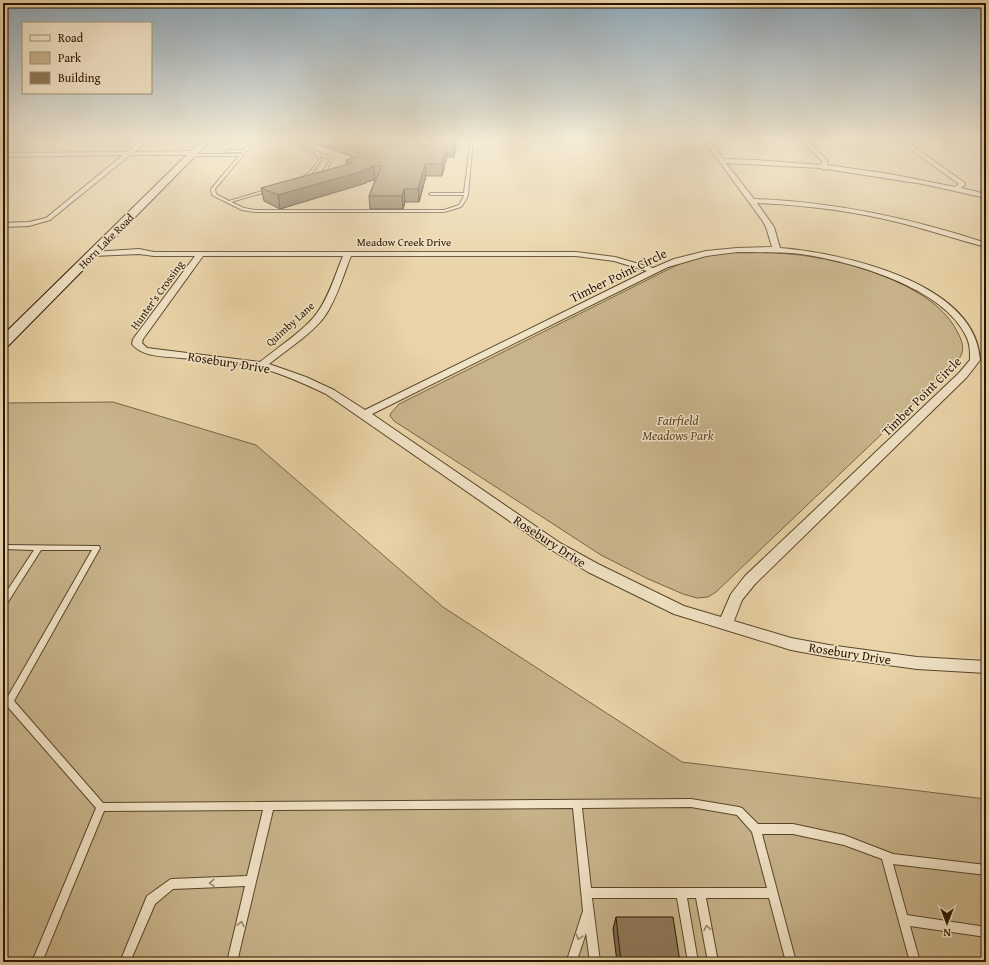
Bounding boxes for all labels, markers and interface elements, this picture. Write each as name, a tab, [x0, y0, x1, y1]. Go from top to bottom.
legend	[22, 22, 152, 94]
text: Road	[58, 29, 84, 46]
text: Park	[58, 49, 82, 66]
text: Building	[58, 69, 101, 86]
street label: Horn Lake Road	[75, 210, 137, 272]
street label: Meadow Creek Drive	[357, 234, 451, 250]
street label: Timber Point Circle	[566, 244, 670, 307]
street label: Hunter's Crossing	[126, 257, 188, 333]
street label: Quimby Lane	[262, 298, 318, 350]
street label: Rosebury Drive	[186, 347, 271, 378]
street label: Timber Point Circle	[877, 352, 965, 440]
park label: Fairfield Meadows Park	[642, 411, 714, 445]
street label: Rosebury Drive	[510, 511, 590, 572]
street label: Rosebury Drive	[807, 638, 892, 669]
one-way arrow	[209, 878, 215, 887]
north arrow	[927, 903, 967, 943]
one-way arrow	[236, 921, 245, 928]
one-way arrow	[703, 925, 711, 931]
text: N	[943, 925, 951, 941]
one-way arrow	[575, 933, 584, 940]

